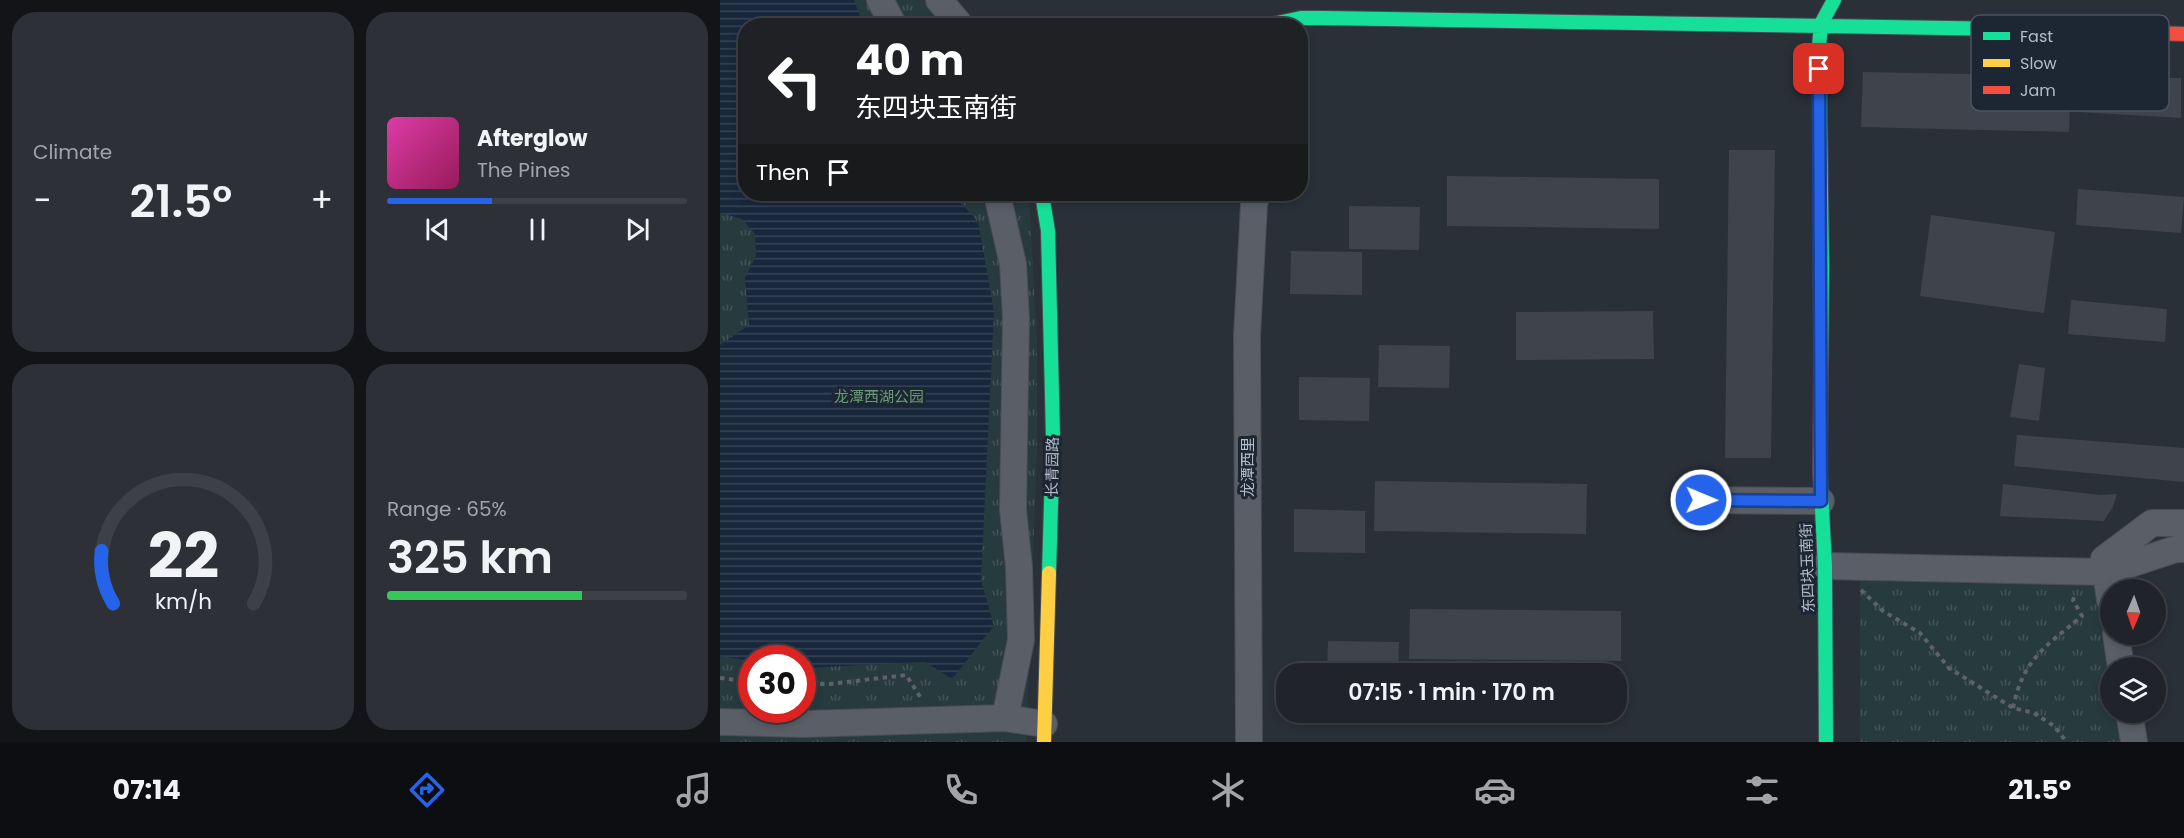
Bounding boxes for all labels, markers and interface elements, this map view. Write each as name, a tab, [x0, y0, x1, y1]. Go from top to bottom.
legend	[1971, 15, 2169, 111]
text: Fast	[2020, 25, 2053, 48]
text: 40 m	[855, 31, 964, 90]
icon: left	[756, 42, 834, 120]
pin	[1793, 43, 1844, 94]
icon: arrive	[1802, 52, 1835, 85]
text: Slow	[2020, 52, 2057, 75]
text: Jam	[2020, 79, 2056, 102]
text: 东四块玉南街	[855, 89, 1017, 126]
text: Afterglow	[477, 123, 588, 154]
text: Climate	[33, 138, 112, 166]
text: The Pines	[477, 156, 571, 184]
icon: arrive	[822, 156, 855, 189]
text: Then	[756, 157, 810, 188]
text: 21.5°	[129, 170, 232, 233]
text: −	[33, 177, 51, 224]
text: +	[310, 177, 333, 224]
icon: previous	[421, 213, 454, 246]
icon: pause	[521, 213, 554, 246]
icon: next	[621, 213, 654, 246]
park label: 龙潭西湖公园	[834, 386, 924, 407]
street label: 长青园路	[1041, 437, 1063, 497]
street label: 龙潭西里	[1237, 437, 1258, 497]
position arrow	[1669, 468, 1733, 532]
text: Range · 65%	[387, 495, 507, 523]
text: 22	[147, 512, 219, 600]
street label: 东四块玉南街	[1795, 523, 1819, 613]
text: 325 km	[387, 526, 553, 589]
north arrow	[2100, 579, 2166, 645]
map controls	[2100, 579, 2166, 723]
text: km/h	[154, 586, 212, 617]
speed limit sign: 30	[738, 645, 816, 723]
button: layers	[2100, 657, 2166, 723]
text: 07:15 · 1 min · 170 m	[1348, 677, 1555, 708]
icon: directions	[406, 769, 448, 811]
icon: music	[673, 769, 715, 811]
icon: phone	[940, 769, 982, 811]
icon: climate	[1207, 769, 1249, 811]
icon: car	[1474, 769, 1516, 811]
icon: filters	[1741, 769, 1783, 811]
text: 07:14	[113, 771, 181, 808]
text: 21.5°	[2008, 771, 2071, 808]

